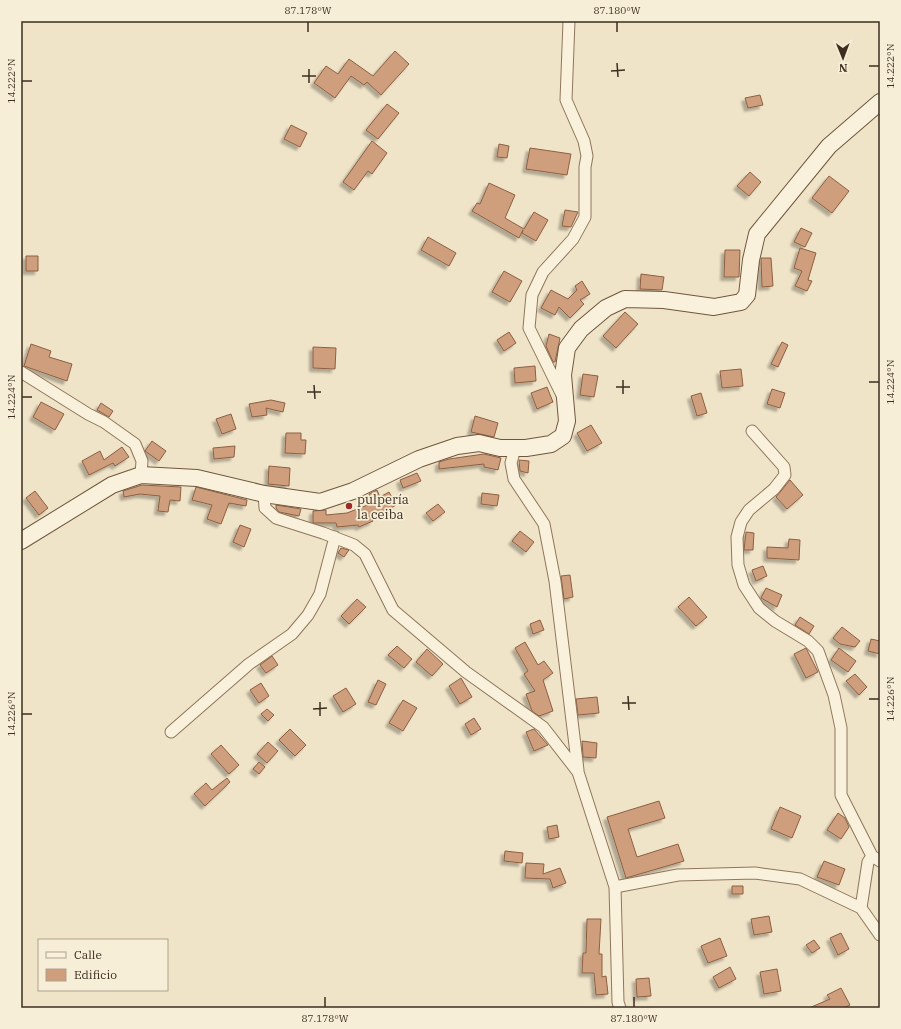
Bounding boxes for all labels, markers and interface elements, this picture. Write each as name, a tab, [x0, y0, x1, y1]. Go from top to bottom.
text: 87.178°W	[284, 4, 332, 17]
text: 87.180°W	[593, 4, 641, 17]
north arrow	[823, 38, 863, 78]
text: 14.222°N	[884, 43, 897, 89]
text: 14.222°N	[5, 58, 18, 104]
text: N	[838, 61, 848, 75]
text: 14.224°N	[884, 359, 897, 405]
text: 14.224°N	[5, 374, 18, 420]
place label: pulpería la ceiba	[357, 491, 409, 523]
marker: pulpería la ceiba	[344, 501, 354, 511]
text: 14.226°N	[884, 676, 897, 722]
text: 14.226°N	[5, 691, 18, 737]
legend	[38, 939, 168, 991]
text: Calle	[74, 947, 102, 962]
text: Edificio	[74, 967, 117, 982]
text: 87.178°W	[301, 1012, 349, 1025]
text: 87.180°W	[610, 1012, 658, 1025]

